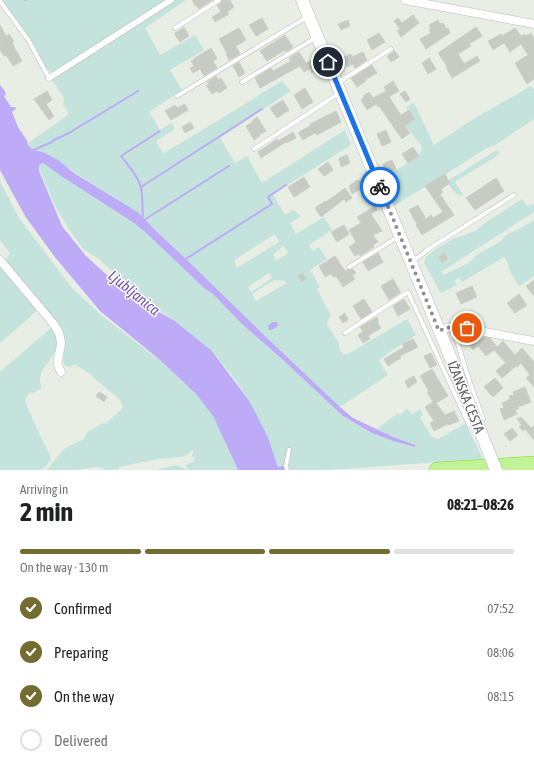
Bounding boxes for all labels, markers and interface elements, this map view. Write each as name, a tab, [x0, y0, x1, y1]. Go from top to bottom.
pin	[311, 45, 345, 79]
icon: home	[317, 51, 339, 73]
courier	[360, 167, 400, 207]
icon: bike	[369, 176, 391, 198]
water label: Ljubljanica	[105, 267, 163, 319]
pin	[450, 311, 484, 345]
icon: bag	[456, 317, 478, 339]
street label: IŽANSKA CESTA	[444, 358, 488, 436]
text: Arriving in	[20, 482, 68, 497]
text: 08:21–08:26	[447, 496, 514, 513]
text: 2 min	[20, 497, 73, 527]
text: On the way · 130 m	[20, 560, 108, 575]
icon: check	[20, 597, 42, 619]
text: Confirmed	[54, 600, 112, 617]
text: 07:52	[487, 601, 514, 616]
icon: check	[20, 641, 42, 663]
text: Preparing	[54, 644, 108, 661]
text: 08:06	[487, 645, 514, 660]
icon: check	[20, 685, 42, 707]
text: On the way	[54, 688, 115, 705]
text: 08:15	[487, 689, 514, 704]
text: Delivered	[54, 732, 108, 749]

